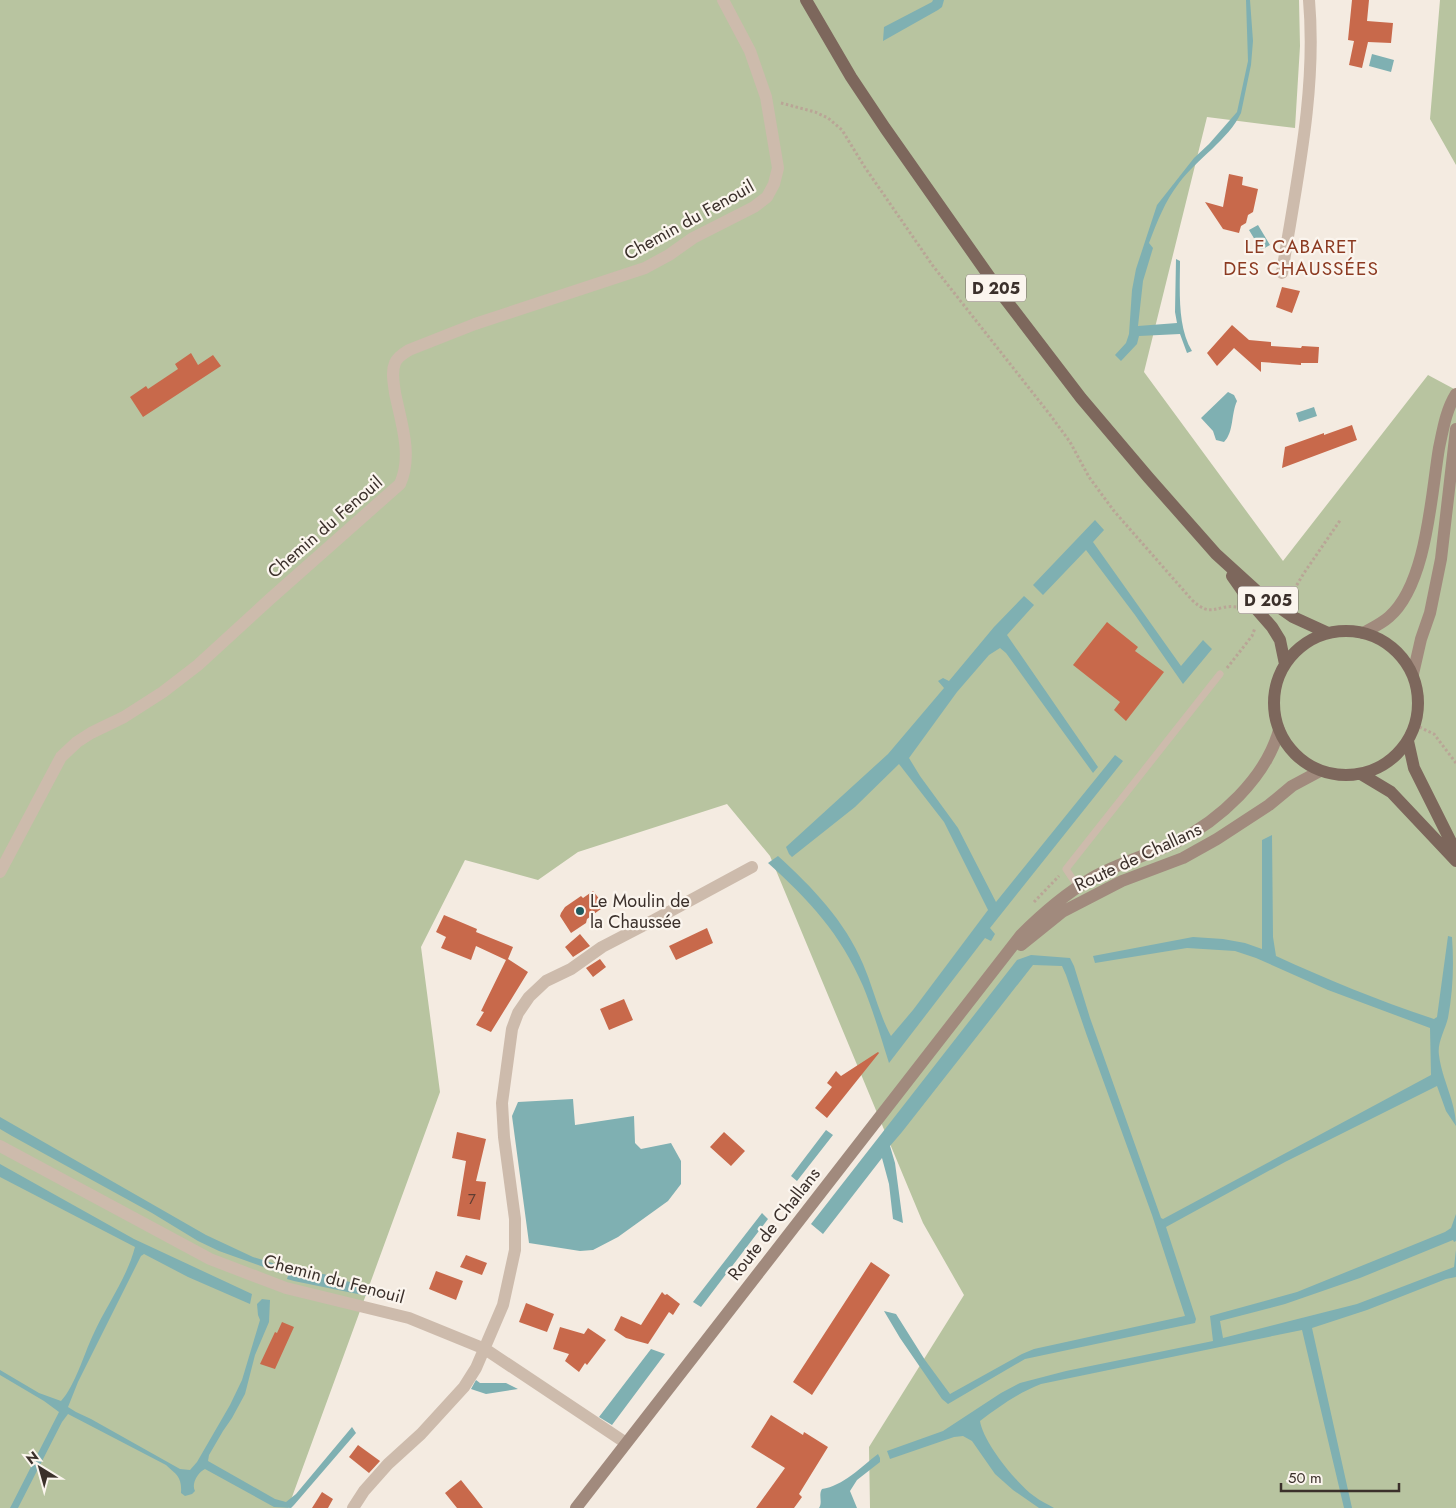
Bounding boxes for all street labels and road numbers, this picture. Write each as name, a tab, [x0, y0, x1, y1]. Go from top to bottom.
street label: Chemin du Fenouil	[619, 173, 759, 267]
road number: D 205	[966, 274, 1026, 302]
street label: Chemin du Fenouil	[262, 470, 388, 584]
road number: D 205	[1238, 586, 1298, 614]
street label: Route de Challans	[1070, 816, 1206, 898]
street label: Route de Challans	[721, 1162, 827, 1286]
street label: Chemin du Fenouil	[261, 1248, 407, 1310]

